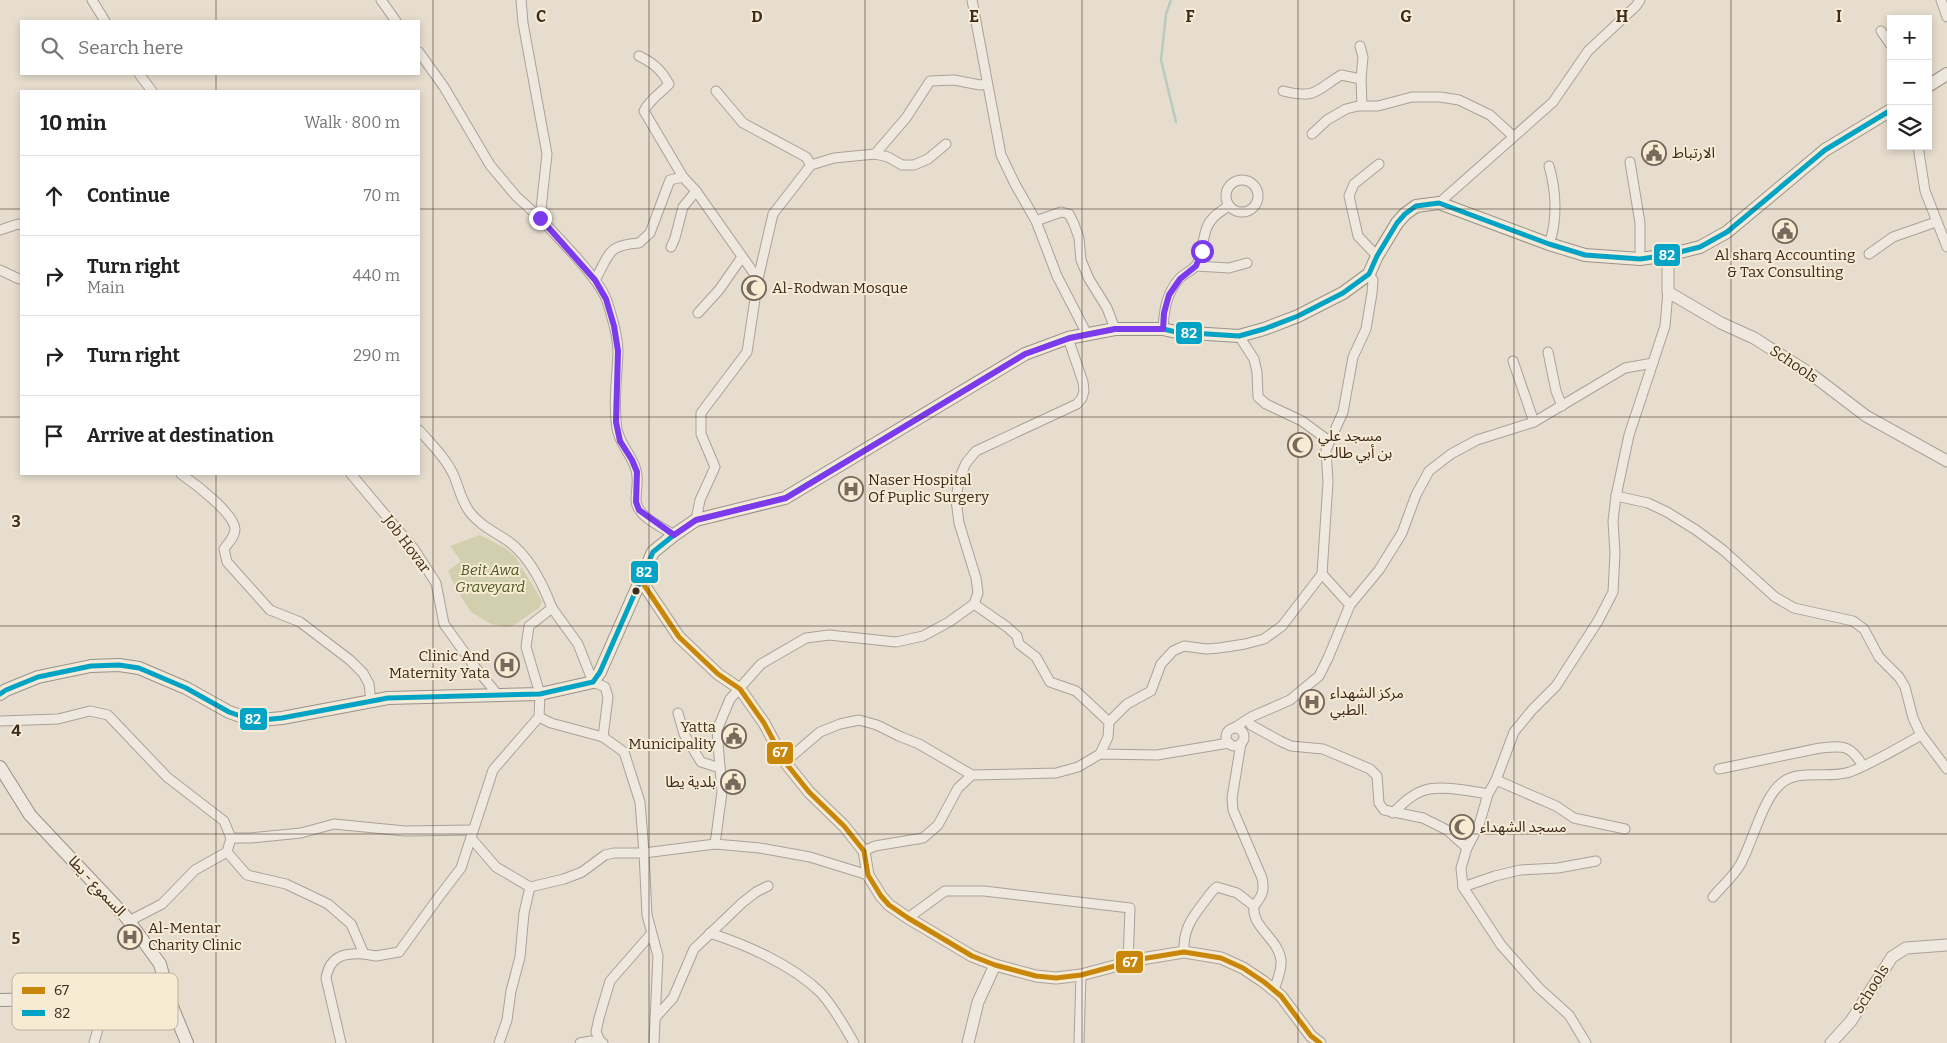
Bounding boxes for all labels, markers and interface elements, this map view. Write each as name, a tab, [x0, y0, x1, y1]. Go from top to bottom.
text: C	[536, 7, 546, 26]
text: D	[751, 7, 763, 26]
text: E	[969, 7, 979, 26]
text: F	[1186, 7, 1195, 26]
text: G	[1400, 7, 1412, 26]
text: H	[1616, 7, 1629, 26]
text: I	[1836, 7, 1842, 26]
map controls	[1887, 15, 1932, 150]
button: +	[1887, 15, 1932, 60]
search box	[20, 20, 420, 75]
icon: search	[38, 34, 66, 62]
text: Search here	[78, 36, 183, 59]
button: −	[1887, 60, 1932, 105]
button: layers	[1887, 105, 1932, 150]
text: 10 min	[40, 110, 106, 136]
text: Walk · 800 m	[304, 113, 400, 132]
public building icon: الارتباط	[1641, 140, 1667, 166]
place label: الارتباط	[1672, 144, 1715, 162]
icon: ahead	[40, 182, 68, 210]
text: Continue	[87, 184, 170, 207]
text: 70 m	[364, 186, 400, 205]
route end	[529, 207, 552, 230]
public building icon: Al sharq Accounting & Tax Consulting	[1772, 218, 1798, 244]
route start	[1191, 240, 1214, 263]
line badge: 82	[1653, 243, 1681, 267]
place label: Al sharq Accounting & Tax Consulting	[1715, 246, 1855, 281]
text: 82	[1659, 247, 1675, 264]
text: Turn right	[87, 255, 180, 278]
icon: right	[40, 262, 68, 290]
text: 440 m	[353, 266, 400, 285]
mosque icon: Al-Rodwan Mosque	[741, 275, 767, 301]
text: Main	[87, 278, 125, 297]
place label: Al-Rodwan Mosque	[772, 279, 908, 297]
line badge: 82	[1175, 321, 1203, 345]
text: 82	[1181, 325, 1197, 342]
street label: Schools	[1766, 341, 1822, 387]
icon: right	[40, 342, 68, 370]
text: Turn right	[87, 344, 180, 367]
text: 290 m	[353, 346, 400, 365]
icon: arrive	[40, 422, 68, 450]
text: Arrive at destination	[87, 424, 274, 447]
place label: مسجد علي بن أبي طالب	[1318, 427, 1392, 464]
mosque icon: مسجد علي بن أبي طالب	[1287, 432, 1313, 458]
place label: Naser Hospital Of Puplic Surgery	[868, 471, 989, 506]
hospital icon: Naser Hospital Of Puplic Surgery	[838, 476, 864, 502]
street label: Job Hovar	[379, 511, 435, 577]
text: 3	[11, 512, 21, 531]
line badge: 82	[630, 560, 659, 584]
park label: Beit Awa Graveyard	[455, 561, 525, 596]
text: 82	[636, 564, 652, 581]
unlabelled marker	[631, 586, 641, 596]
place label: Clinic And Maternity Yata	[389, 647, 490, 682]
hospital icon: Clinic And Maternity Yata	[494, 652, 520, 678]
place label: مركز الشهداء الطبي.	[1330, 684, 1404, 721]
hospital icon: مركز الشهداء الطبي.	[1299, 689, 1325, 715]
line badge: 82	[239, 707, 268, 731]
text: 82	[245, 711, 261, 728]
place label: Yatta Municipality	[628, 718, 716, 753]
text: 4	[11, 721, 21, 740]
public building icon: Yatta Municipality	[721, 723, 747, 749]
line badge: 67	[766, 741, 794, 765]
text: 67	[772, 744, 788, 761]
public building icon: بلدية يطا	[720, 769, 746, 795]
place label: بلدية يطا	[665, 773, 716, 791]
mosque icon: مسجد الشهداء	[1449, 814, 1475, 840]
place label: مسجد الشهداء	[1480, 818, 1567, 836]
street label: السموع - يطا	[62, 852, 129, 922]
place label: Al-Mentar Charity Clinic	[148, 919, 242, 954]
hospital icon: Al-Mentar Charity Clinic	[117, 924, 143, 950]
text: 5	[12, 929, 21, 948]
line badge: 67	[1115, 950, 1144, 974]
text: 67	[1122, 954, 1138, 971]
street label: Schools	[1849, 961, 1893, 1017]
legend	[12, 973, 178, 1030]
text: 67	[54, 982, 69, 999]
text: 82	[54, 1005, 70, 1022]

